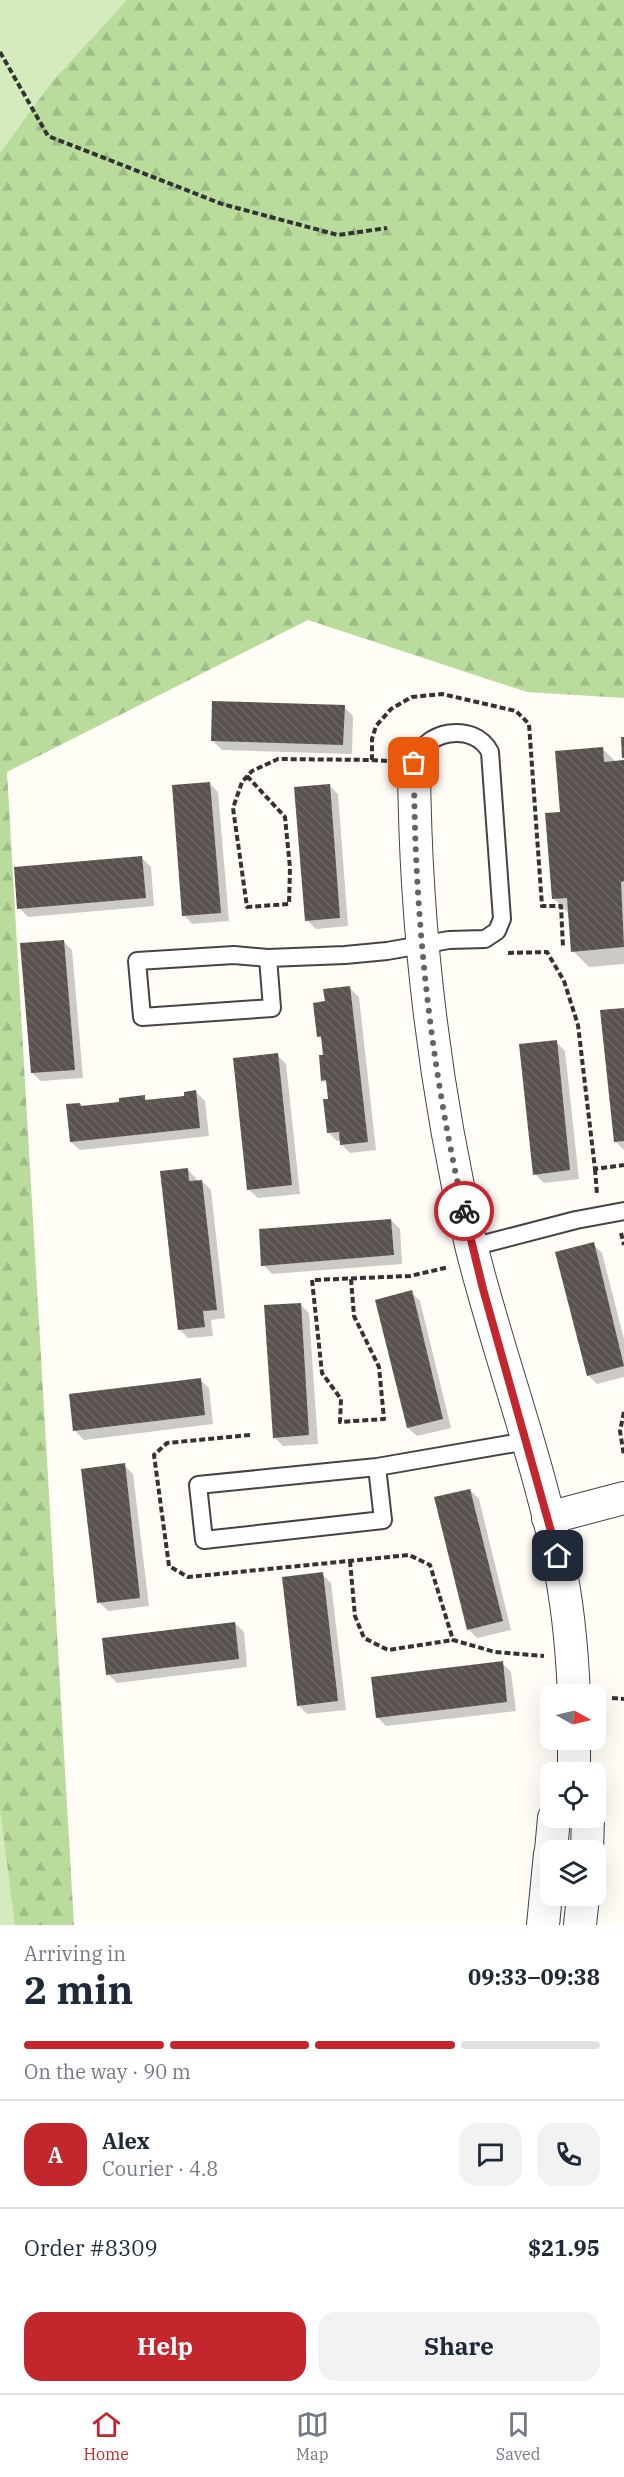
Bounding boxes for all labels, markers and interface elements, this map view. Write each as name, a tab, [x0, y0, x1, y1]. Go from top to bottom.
pin	[388, 737, 439, 788]
icon: bag	[397, 746, 430, 779]
courier	[434, 1181, 494, 1241]
icon: bike	[448, 1195, 481, 1228]
pin	[532, 1530, 583, 1581]
icon: home	[541, 1539, 574, 1572]
north arrow	[540, 1684, 606, 1750]
map controls	[540, 1684, 606, 1906]
button: locate	[540, 1762, 606, 1828]
button: layers	[540, 1840, 606, 1906]
text: Arriving in	[24, 1940, 126, 1967]
text: 09:33–09:38	[468, 1962, 600, 1991]
text: 2 min	[24, 1964, 133, 2015]
text: On the way · 90 m	[24, 2058, 191, 2085]
button: chat	[459, 2123, 522, 2186]
button: phone	[537, 2123, 600, 2186]
text: Alex	[102, 2126, 150, 2155]
text: A	[48, 2140, 63, 2169]
text: Courier · 4.8	[102, 2155, 218, 2182]
text: Order #8309	[24, 2233, 158, 2262]
text: $21.95	[528, 2233, 600, 2262]
button: Help	[24, 2312, 306, 2381]
button: Share	[318, 2312, 600, 2381]
tab: Home	[83, 2408, 129, 2464]
tab: Map	[296, 2408, 329, 2464]
tab: Saved	[496, 2408, 541, 2464]

